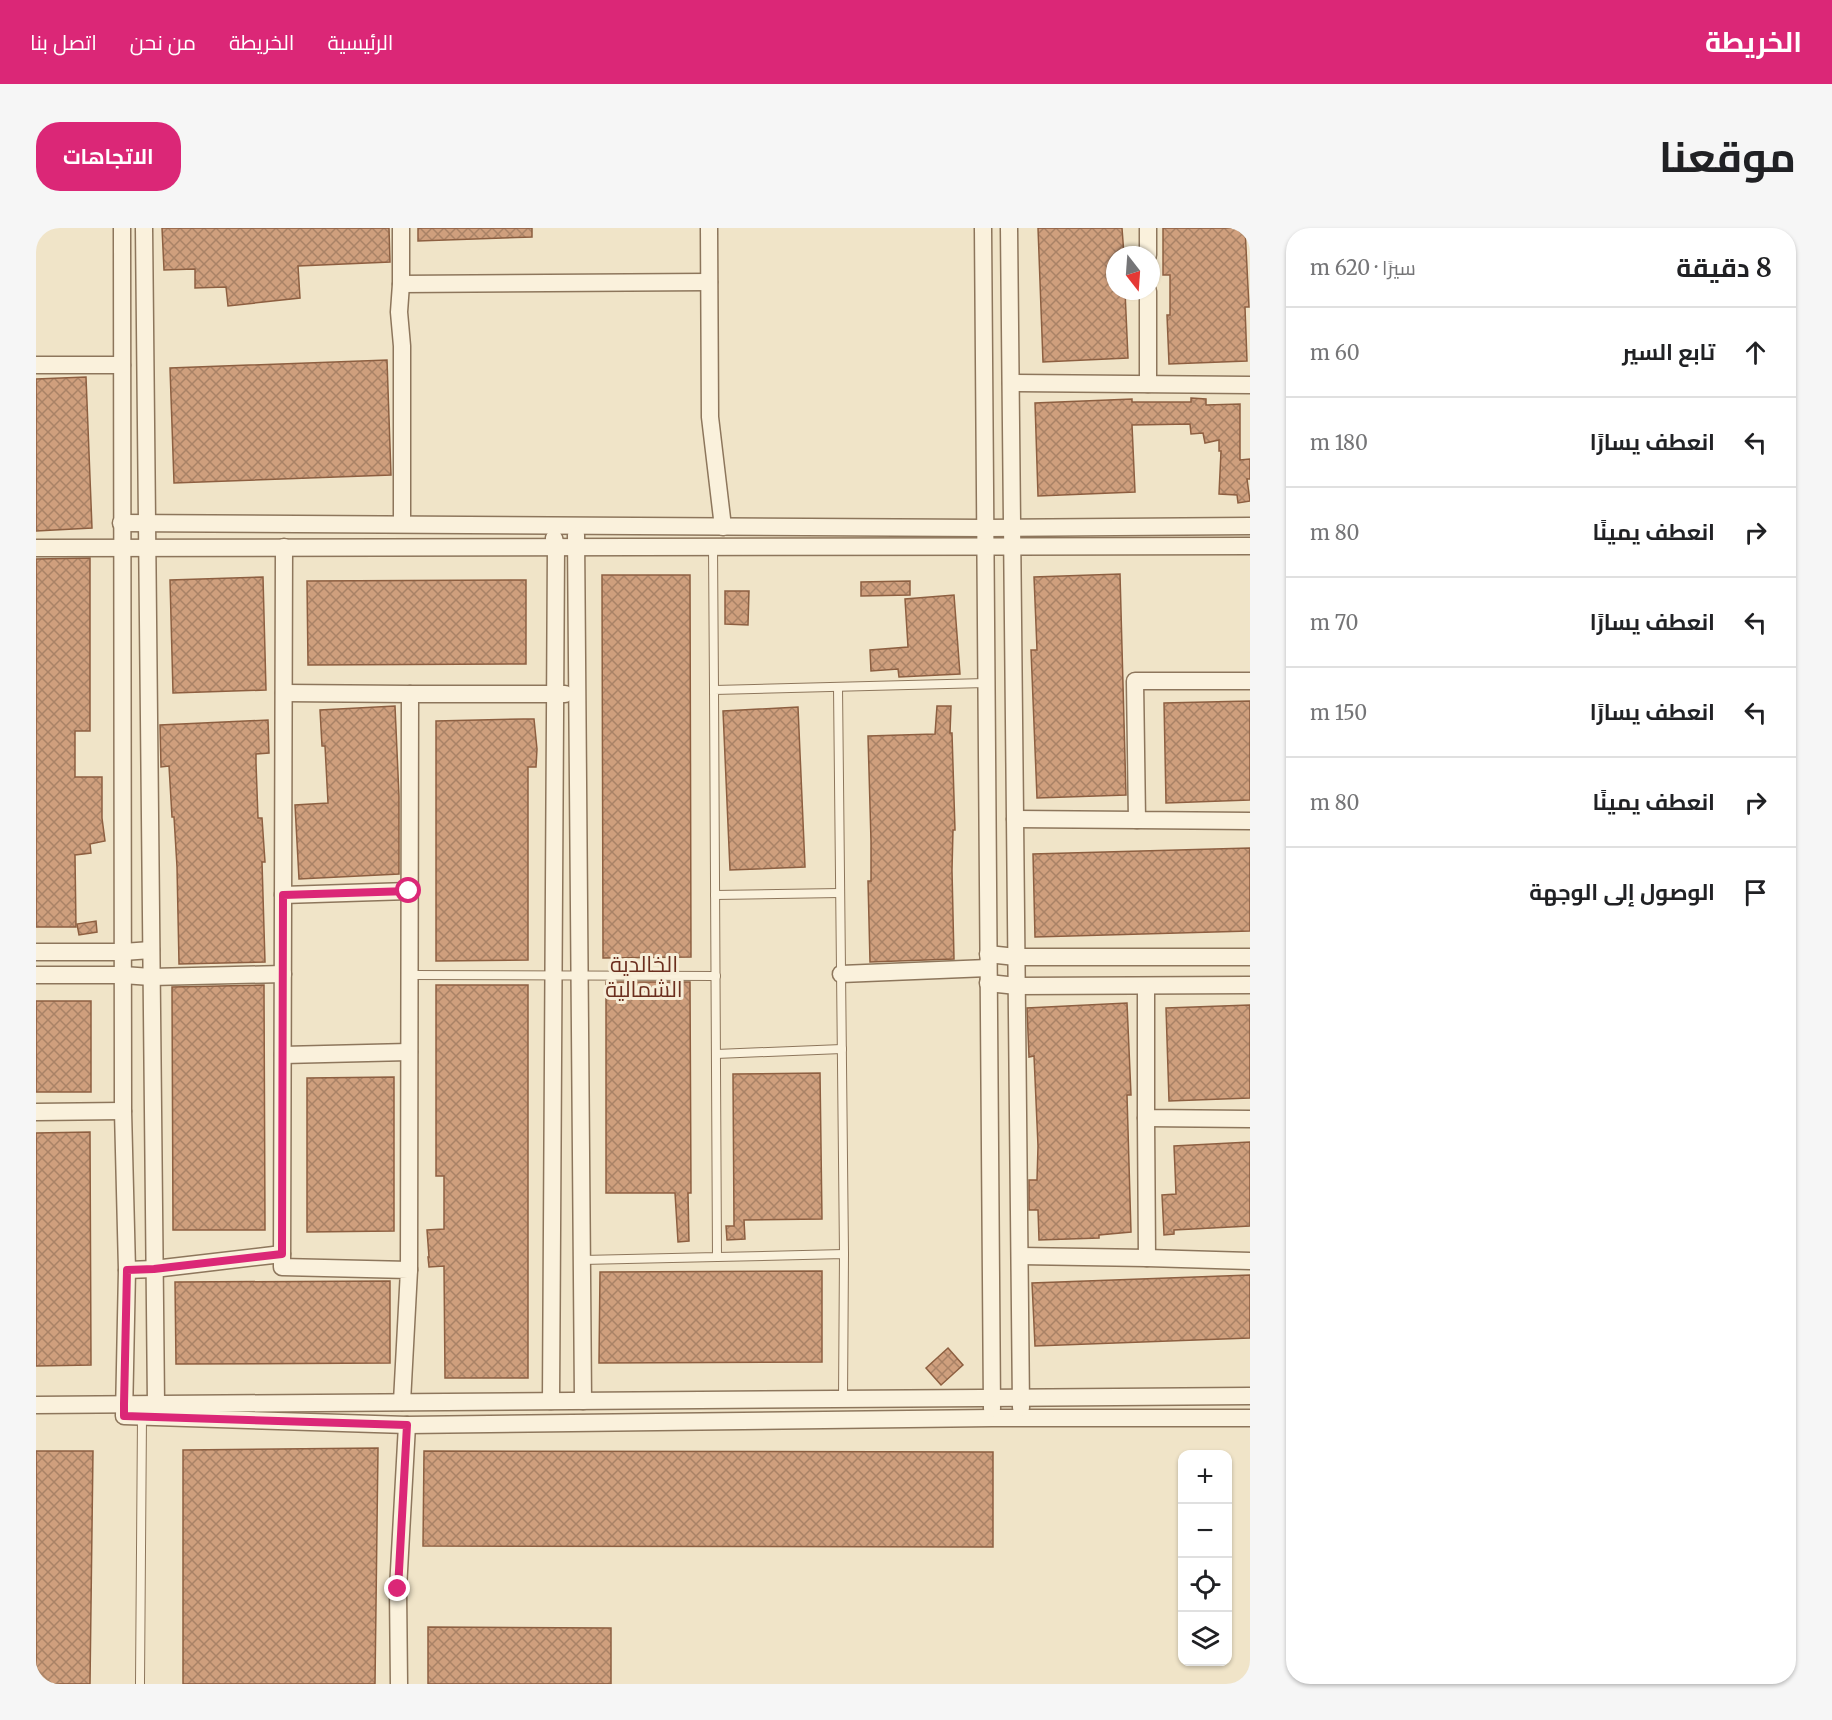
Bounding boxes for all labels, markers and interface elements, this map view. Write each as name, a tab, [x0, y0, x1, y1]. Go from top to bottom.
text: الخريطة	[1705, 24, 1802, 60]
text: اتصل بنا	[30, 29, 97, 56]
text: من نحن	[130, 29, 196, 56]
text: الخريطة	[229, 29, 294, 56]
text: الرئيسية	[327, 29, 393, 56]
button: الاتجاهات	[36, 122, 181, 191]
text: موقعنا	[1659, 131, 1796, 183]
north arrow	[1106, 246, 1160, 300]
text: 8 دقيقة	[1676, 251, 1772, 284]
text: سيرًا · 620 m	[1310, 255, 1416, 280]
icon: ahead	[1739, 336, 1772, 369]
text: تابع السير	[1622, 338, 1715, 366]
text: 60 m	[1310, 340, 1360, 365]
icon: left	[1739, 426, 1772, 459]
text: انعطف يسارًا	[1590, 428, 1715, 456]
text: 180 m	[1310, 430, 1368, 455]
icon: right	[1739, 516, 1772, 549]
text: انعطف يمينًا	[1593, 518, 1715, 546]
text: 80 m	[1310, 520, 1359, 545]
icon: left	[1739, 606, 1772, 639]
text: انعطف يسارًا	[1590, 608, 1715, 636]
text: 70 m	[1310, 610, 1358, 635]
icon: left	[1739, 696, 1772, 729]
text: انعطف يسارًا	[1590, 698, 1715, 726]
text: 150 m	[1310, 700, 1367, 725]
icon: right	[1739, 786, 1772, 819]
text: انعطف يمينًا	[1593, 788, 1715, 816]
text: 80 m	[1310, 790, 1359, 815]
icon: arrive	[1739, 876, 1772, 909]
route start	[395, 877, 421, 903]
text: الوصول إلى الوجهة	[1529, 878, 1715, 906]
district label: الخالدية الشمالية	[605, 950, 683, 1003]
map controls	[1178, 1450, 1232, 1666]
button: +	[1178, 1450, 1232, 1504]
button: −	[1178, 1504, 1232, 1558]
button: locate	[1178, 1558, 1232, 1612]
route end	[384, 1575, 410, 1601]
button: layers	[1178, 1612, 1232, 1666]

